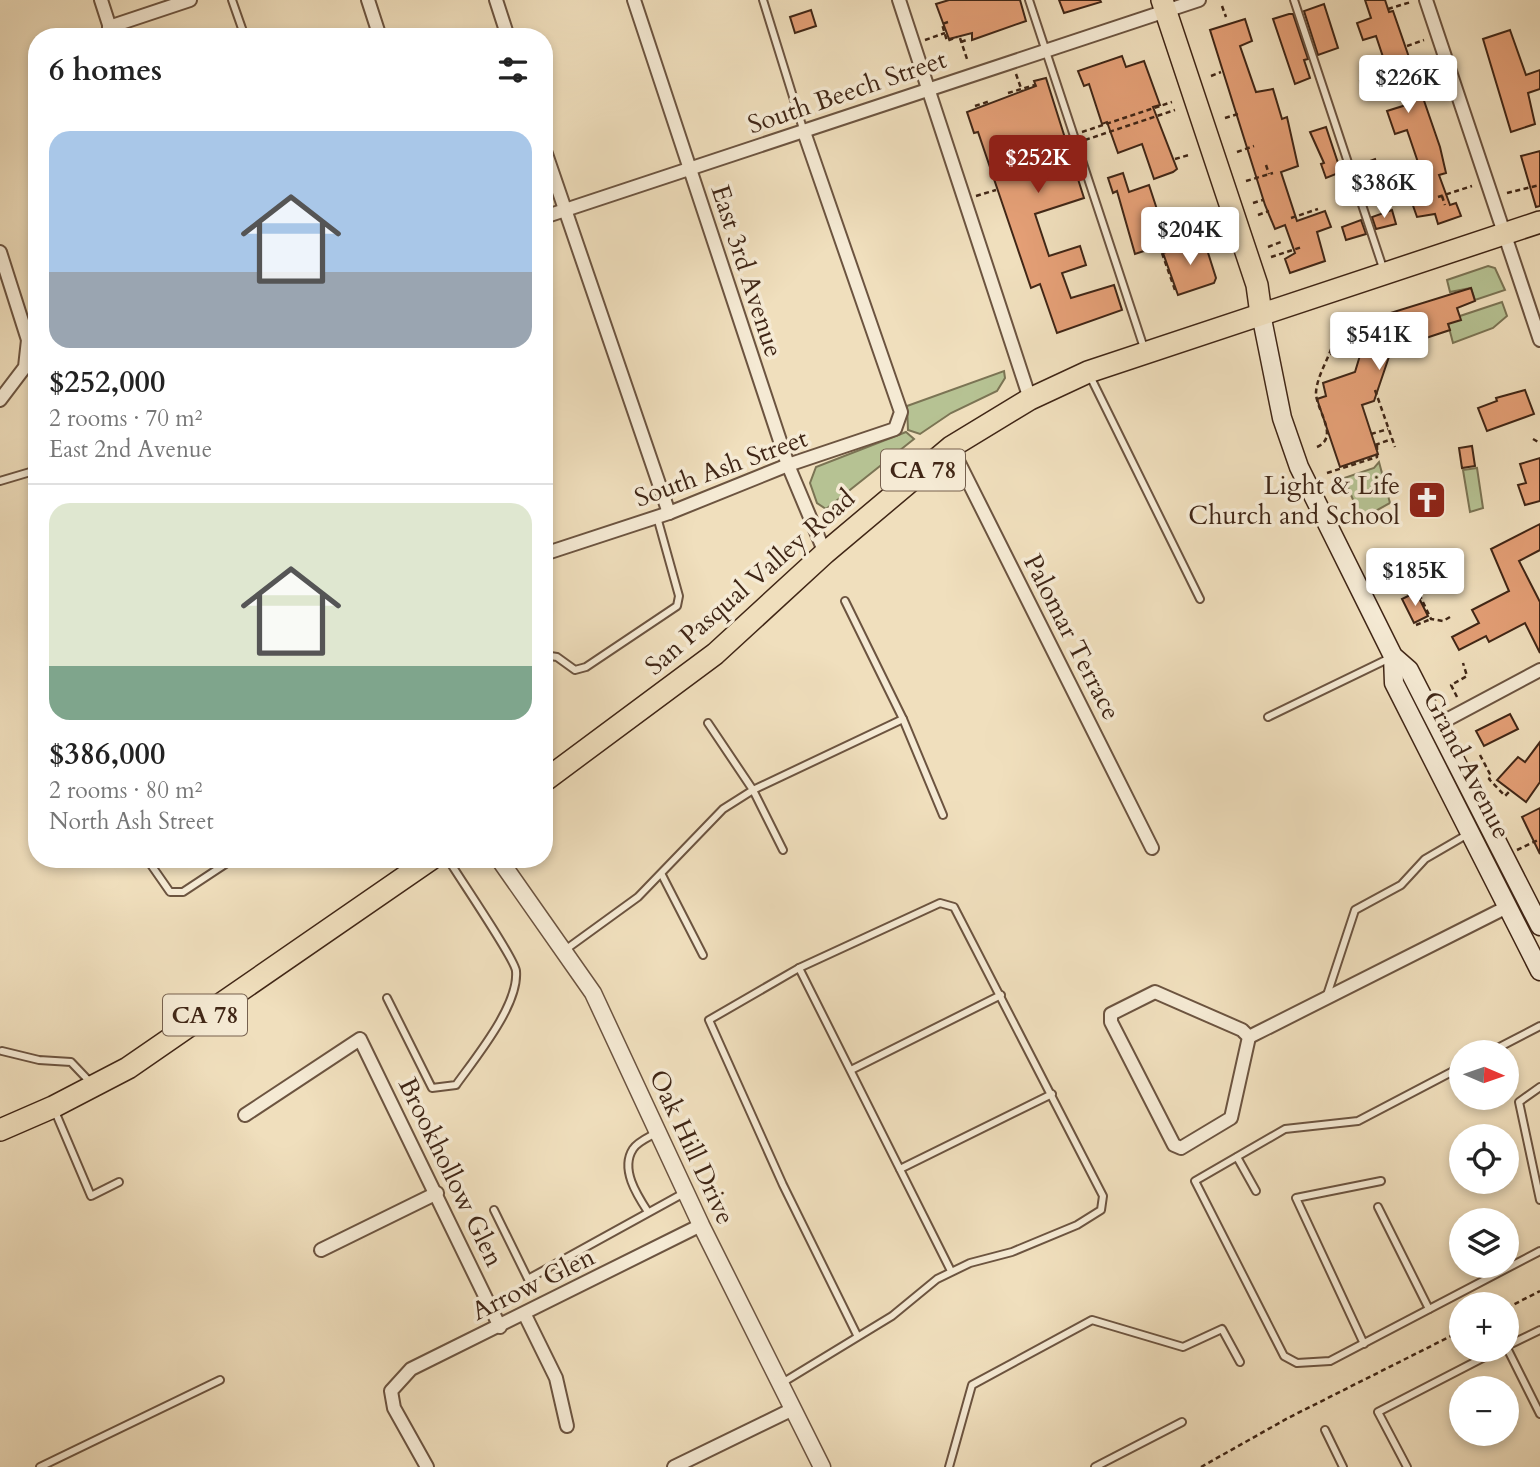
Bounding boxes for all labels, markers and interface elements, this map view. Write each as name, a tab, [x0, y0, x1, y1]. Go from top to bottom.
street label: South Beech Street	[743, 42, 951, 142]
text: 6 homes	[49, 50, 162, 91]
icon: filters	[494, 51, 532, 89]
pin: $226K	[1359, 55, 1457, 115]
text: $226K	[1375, 62, 1441, 93]
pin: $252K	[989, 136, 1087, 195]
text: $252K	[1005, 142, 1071, 173]
pin: $386K	[1335, 160, 1433, 220]
text: $386K	[1351, 167, 1417, 198]
icon: home	[228, 176, 354, 302]
street label: East 3rd Avenue	[703, 180, 791, 362]
pin: $204K	[1141, 208, 1239, 267]
text: $204K	[1157, 214, 1223, 245]
pin: $541K	[1330, 312, 1428, 372]
text: $541K	[1346, 319, 1412, 350]
text: $252,000	[49, 362, 165, 403]
text: 2 rooms · 70 m²	[49, 403, 202, 434]
street label: South Ash Street	[630, 420, 812, 516]
text: East 2nd Avenue	[49, 434, 212, 465]
road number: CA 78	[881, 449, 965, 490]
place label: Light & Life Church and School	[1188, 468, 1400, 533]
church icon: Light & Life Church and School	[1406, 479, 1448, 521]
street label: San Pasqual Valley Road	[638, 481, 863, 683]
icon: home	[228, 548, 354, 674]
street label: Palomar Terrace	[1015, 548, 1129, 726]
pin: $185K	[1366, 548, 1464, 608]
text: $185K	[1382, 555, 1448, 586]
street label: Grand Avenue	[1415, 685, 1519, 845]
text: $386,000	[49, 734, 165, 775]
text: 2 rooms · 80 m²	[49, 775, 202, 806]
text: North Ash Street	[49, 806, 214, 837]
road number: CA 78	[163, 995, 247, 1036]
north arrow	[1449, 1040, 1519, 1110]
map controls	[1449, 1040, 1519, 1446]
street label: Oak Hill Drive	[641, 1064, 743, 1230]
street label: Brookhollow Glen	[390, 1072, 512, 1273]
button: locate	[1449, 1124, 1519, 1194]
button: layers	[1449, 1208, 1519, 1278]
street label: Arrow Glen	[466, 1239, 601, 1329]
button: +	[1449, 1292, 1519, 1362]
button: −	[1449, 1376, 1519, 1446]

